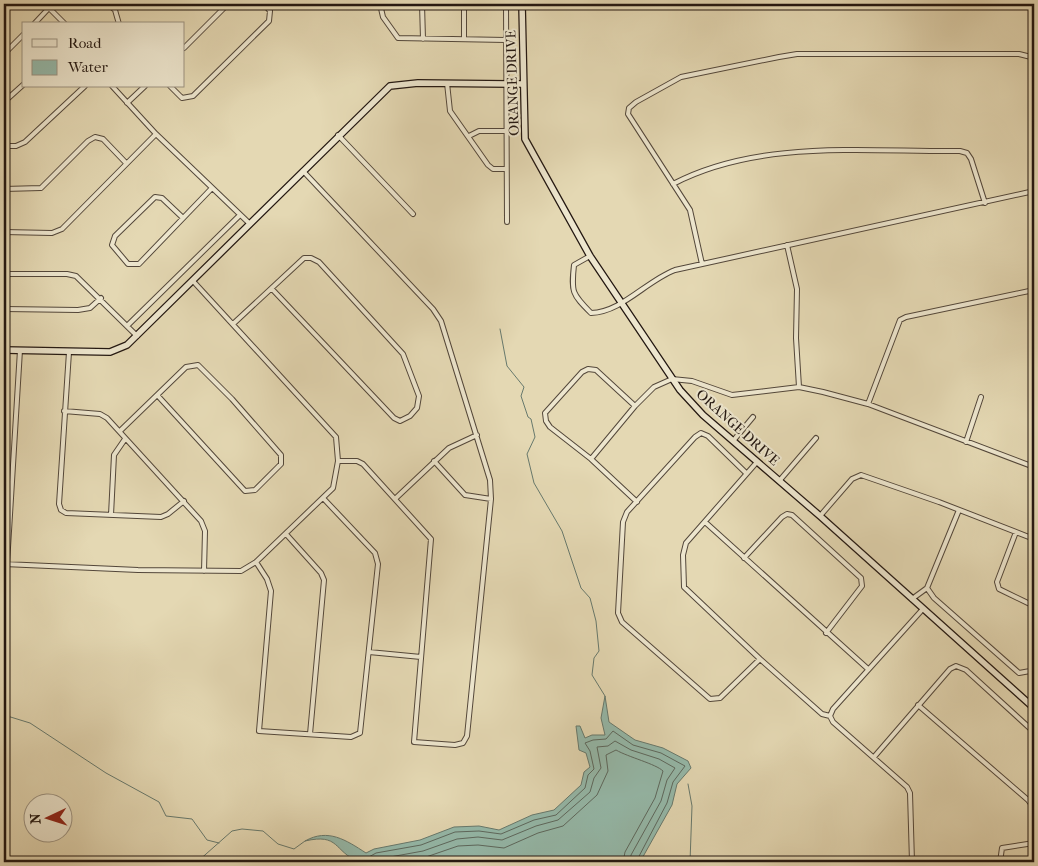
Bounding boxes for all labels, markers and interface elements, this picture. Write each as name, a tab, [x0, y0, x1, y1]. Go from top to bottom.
legend	[22, 22, 185, 88]
street label: ORANGE DRIVE	[502, 29, 523, 136]
text: Road	[68, 34, 102, 52]
text: Water	[67, 58, 108, 76]
street label: ORANGE DRIVE	[693, 386, 783, 469]
north arrow	[22, 794, 72, 844]
text: N	[27, 813, 44, 825]

